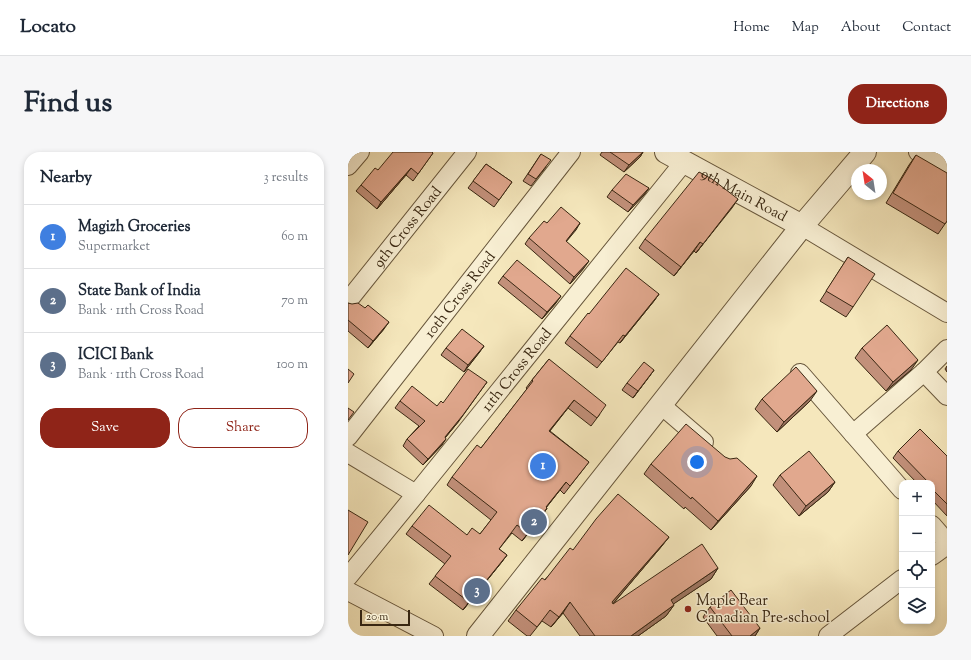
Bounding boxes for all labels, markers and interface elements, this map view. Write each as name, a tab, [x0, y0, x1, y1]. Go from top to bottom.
text: Locato	[20, 14, 76, 41]
text: Home	[733, 18, 770, 38]
text: Map	[792, 18, 819, 38]
text: About	[841, 18, 880, 38]
text: Contact	[902, 18, 951, 38]
text: Find us	[24, 84, 112, 124]
button: Directions	[848, 84, 947, 124]
street label: 9th Main Road	[697, 164, 791, 228]
north arrow	[851, 164, 887, 200]
text: Nearby	[40, 166, 92, 190]
text: 3 results	[263, 169, 308, 187]
street label: 9th Cross Road	[369, 182, 448, 273]
text: Magizh Groceries	[78, 217, 190, 238]
text: 1	[51, 228, 55, 246]
text: 60 m	[281, 228, 308, 246]
text: Supermarket	[78, 238, 150, 256]
street label: 10th Cross Road	[420, 247, 502, 343]
text: State Bank of India	[78, 281, 201, 302]
text: 2	[50, 292, 56, 310]
text: 70 m	[281, 292, 308, 310]
text: Bank · 11th Cross Road	[78, 302, 204, 320]
street label: 11th Cross Road	[477, 324, 558, 417]
text: ICICI Bank	[78, 345, 154, 366]
text: 3	[50, 356, 56, 374]
text: 100 m	[276, 356, 308, 374]
text: Bank · 11th Cross Road	[78, 366, 204, 384]
button: Save	[40, 408, 170, 448]
button: Share	[178, 408, 308, 448]
pin: 1	[530, 451, 556, 481]
your location	[687, 452, 707, 472]
map controls	[899, 480, 935, 624]
button: +	[899, 480, 935, 516]
pin: 2	[521, 507, 547, 537]
button: −	[899, 516, 935, 552]
button: locate	[899, 552, 935, 588]
pin: 3	[464, 576, 490, 606]
button: layers	[899, 588, 935, 624]
place label: Maple Bear Canadian Pre-school	[696, 591, 830, 629]
marker: Maple Bear Canadian Pre-school	[683, 604, 693, 614]
scale bar	[360, 608, 410, 627]
text: 20 m	[366, 609, 388, 625]

